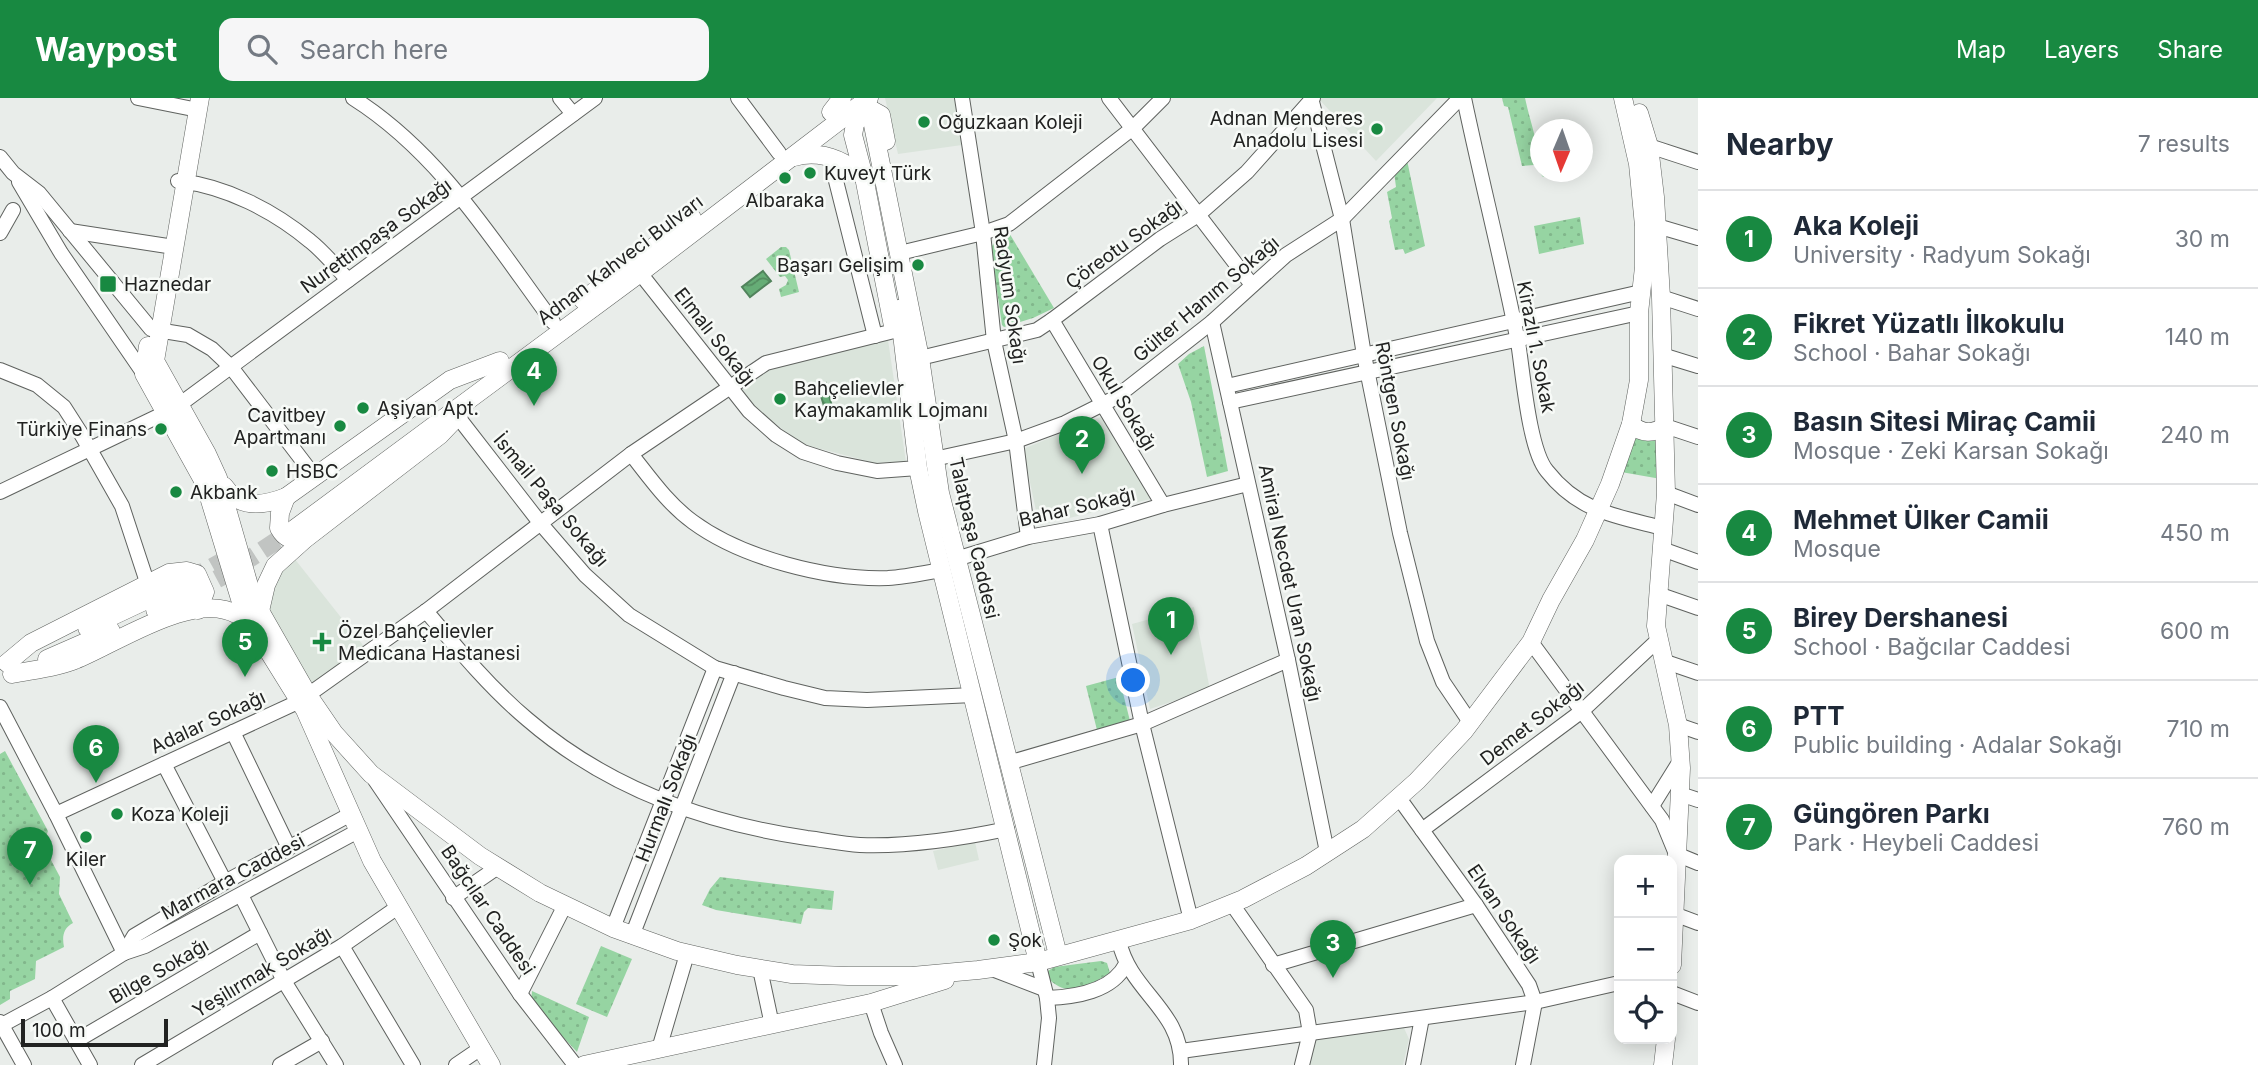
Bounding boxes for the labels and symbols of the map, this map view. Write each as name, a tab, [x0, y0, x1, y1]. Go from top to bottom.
place label: Adnan Menderes Anadolu Lisesi	[1210, 107, 1363, 152]
place label: Oğuzkaan Koleji	[938, 111, 1083, 134]
marker: Oğuzkaan Koleji	[916, 114, 932, 130]
north arrow	[1530, 119, 1593, 182]
marker: Adnan Menderes Anadolu Lisesi	[1369, 121, 1385, 137]
place label: Kuveyt Türk	[824, 162, 932, 185]
marker: Kuveyt Türk	[802, 165, 818, 181]
marker: Albaraka	[777, 170, 793, 186]
street label: Nurettinpaşa Sokağı	[296, 174, 456, 298]
place label: Albaraka	[745, 189, 825, 212]
street label: Adnan Kahveci Bulvarı	[533, 190, 707, 330]
street label: Çöreotu Sokağı	[1061, 194, 1187, 294]
street label: Radyum Sokağı	[989, 224, 1031, 366]
street label: Gülter Hanım Sokağı	[1128, 231, 1284, 367]
place label: Başarı Gelişim	[777, 254, 904, 277]
marker: Başarı Gelişim	[910, 257, 926, 273]
place label: Haznedar	[124, 273, 211, 296]
marker: Haznedar	[98, 274, 118, 294]
street label: Kirazlı 1. Sokak	[1512, 279, 1560, 416]
street label: Elmalı Sokağı	[669, 283, 761, 391]
street label: Röntgen Sokağı	[1370, 340, 1420, 482]
pin: 4	[511, 348, 557, 406]
street label: Okul Sokağı	[1087, 351, 1161, 455]
place label: Bahçelievler Kaymakamlık Lojmanı	[794, 377, 988, 422]
marker: Bahçelievler Kaymakamlık Lojmanı	[772, 391, 788, 407]
place label: Aşiyan Apt.	[377, 397, 479, 420]
marker: Aşiyan Apt.	[355, 400, 371, 416]
place label: Cavitbey Apartmanı	[234, 404, 326, 449]
pin: 2	[1059, 416, 1105, 474]
place label: Türkiye Finans	[16, 418, 147, 441]
marker: Cavitbey Apartmanı	[332, 418, 348, 434]
marker: Türkiye Finans	[153, 421, 169, 437]
street label: İsmail Paşa Sokağı	[489, 429, 613, 571]
street label: Talatpaşa Caddesi	[944, 455, 1004, 621]
place label: HSBC	[286, 460, 339, 483]
street label: Amiral Necdet Uran Sokağı	[1254, 462, 1326, 704]
marker: HSBC	[264, 463, 280, 479]
place label: Akbank	[190, 481, 258, 504]
street label: Bahar Sokağı	[1017, 482, 1137, 532]
marker: Akbank	[168, 484, 184, 500]
pin: 1	[1148, 597, 1194, 655]
pin: 5	[222, 619, 268, 677]
place label: Özel Bahçelievler Medicana Hastanesi	[338, 620, 520, 665]
marker: Özel Bahçelievler Medicana Hastanesi	[312, 632, 332, 652]
your location	[1116, 663, 1150, 697]
street label: Demet Sokağı	[1476, 675, 1588, 771]
street label: Adalar Sokağı	[147, 685, 269, 759]
pin: 6	[73, 725, 119, 783]
street label: Hurmalı Sokağı	[631, 731, 701, 865]
place label: Koza Koleji	[131, 803, 229, 826]
marker: Koza Koleji	[109, 806, 125, 822]
pin: 7	[7, 827, 53, 885]
marker: Kiler	[78, 829, 94, 845]
street label: Marmara Caddesi	[157, 829, 309, 925]
street label: Bağcılar Caddesi	[436, 841, 540, 979]
place label: Kiler	[66, 848, 106, 871]
street label: Elvan Sokağı	[1462, 860, 1546, 968]
pin: 3	[1310, 920, 1356, 978]
street label: Yeşilırmak Sokağı	[188, 921, 336, 1023]
place label: Şok	[1008, 929, 1043, 952]
marker: Şok	[986, 932, 1002, 948]
street label: Bilge Sokağı	[105, 933, 213, 1009]
scale bar	[21, 1016, 168, 1048]

